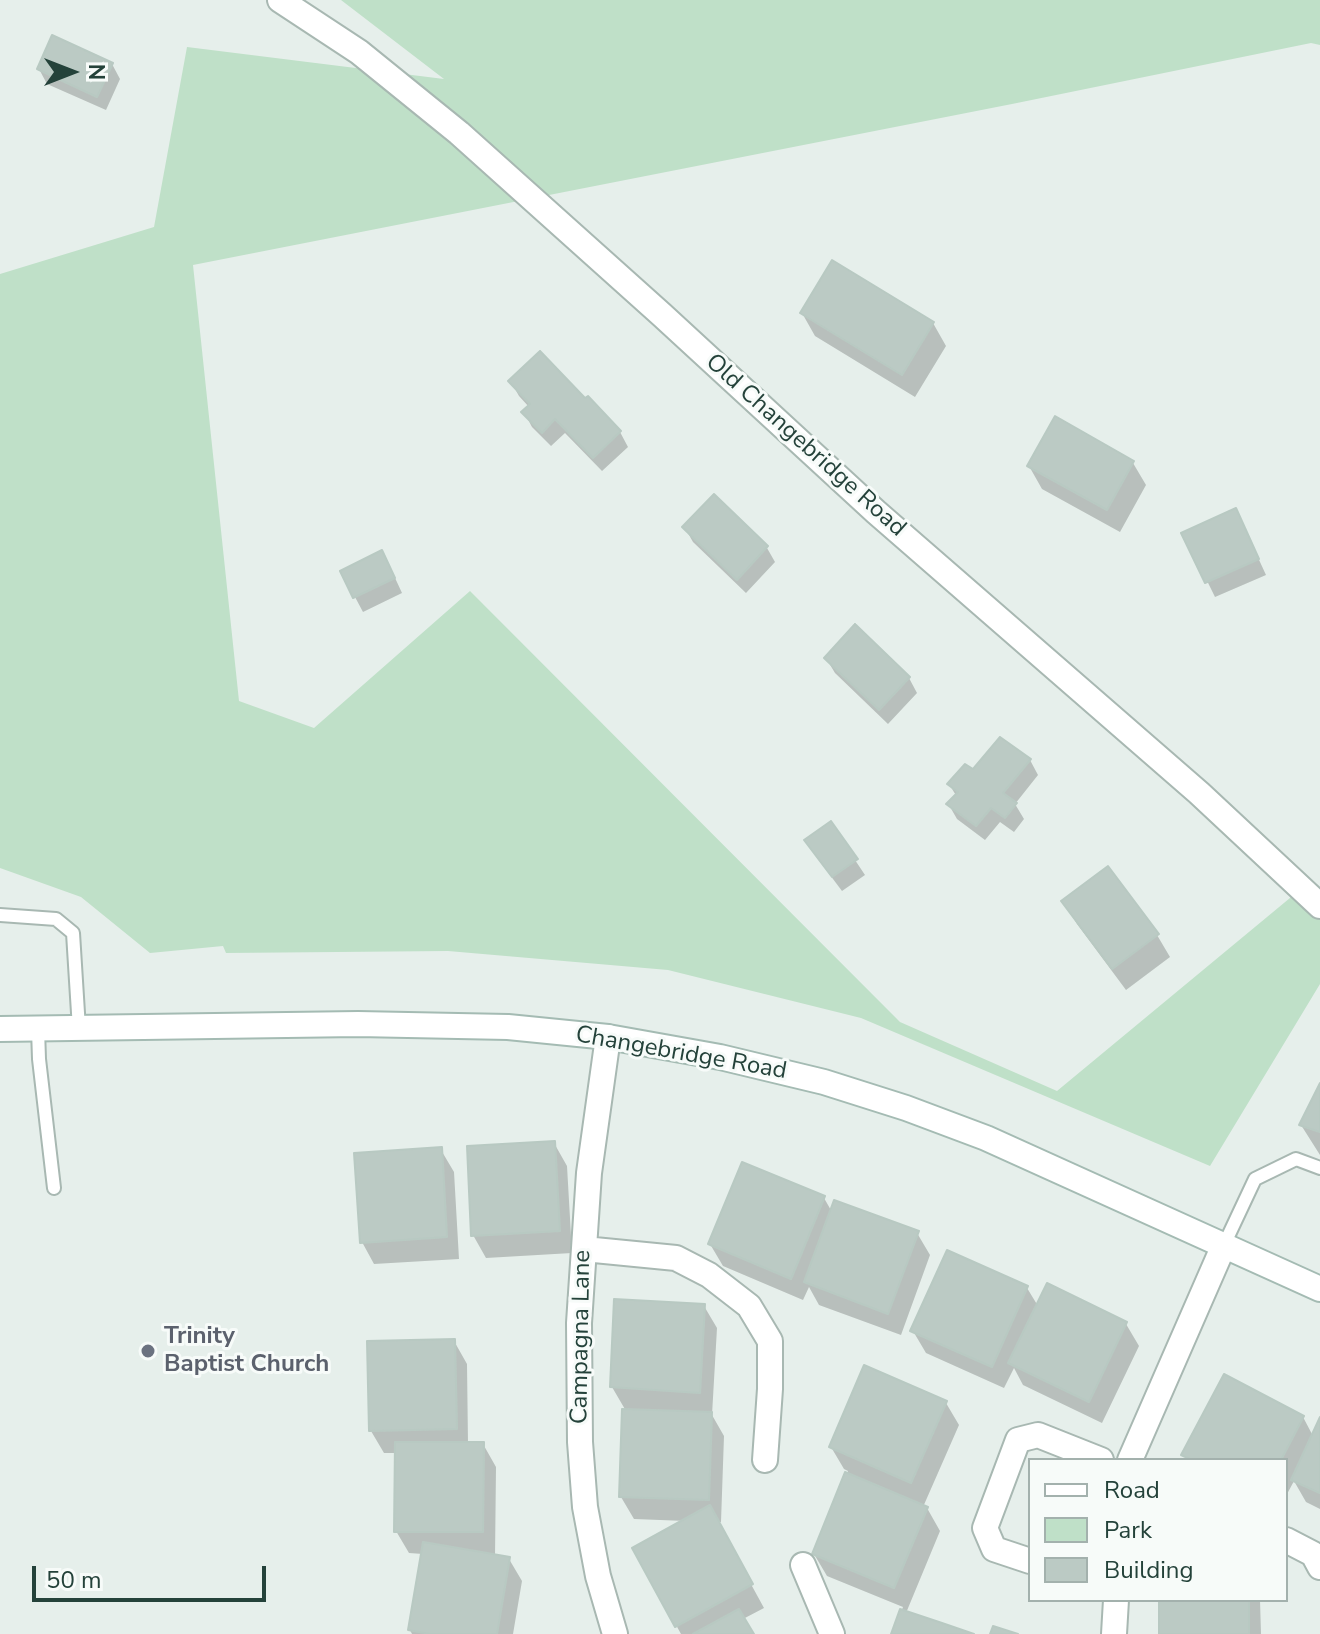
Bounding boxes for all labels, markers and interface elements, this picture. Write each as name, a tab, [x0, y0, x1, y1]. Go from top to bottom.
north arrow	[32, 32, 112, 112]
text: N	[81, 64, 111, 80]
street label: Old Changebridge Road	[699, 348, 911, 544]
street label: Changebridge Road	[573, 1021, 789, 1087]
street label: Campagna Lane	[566, 1250, 598, 1424]
place label: Trinity Baptist Church	[164, 1323, 329, 1379]
marker: Trinity Baptist Church	[139, 1342, 157, 1360]
legend	[1028, 1458, 1288, 1602]
text: Road	[1104, 1474, 1160, 1506]
text: Park	[1104, 1514, 1152, 1546]
scale bar	[36, 1550, 270, 1600]
text: Building	[1104, 1554, 1194, 1586]
text: 50 m	[46, 1564, 102, 1596]

